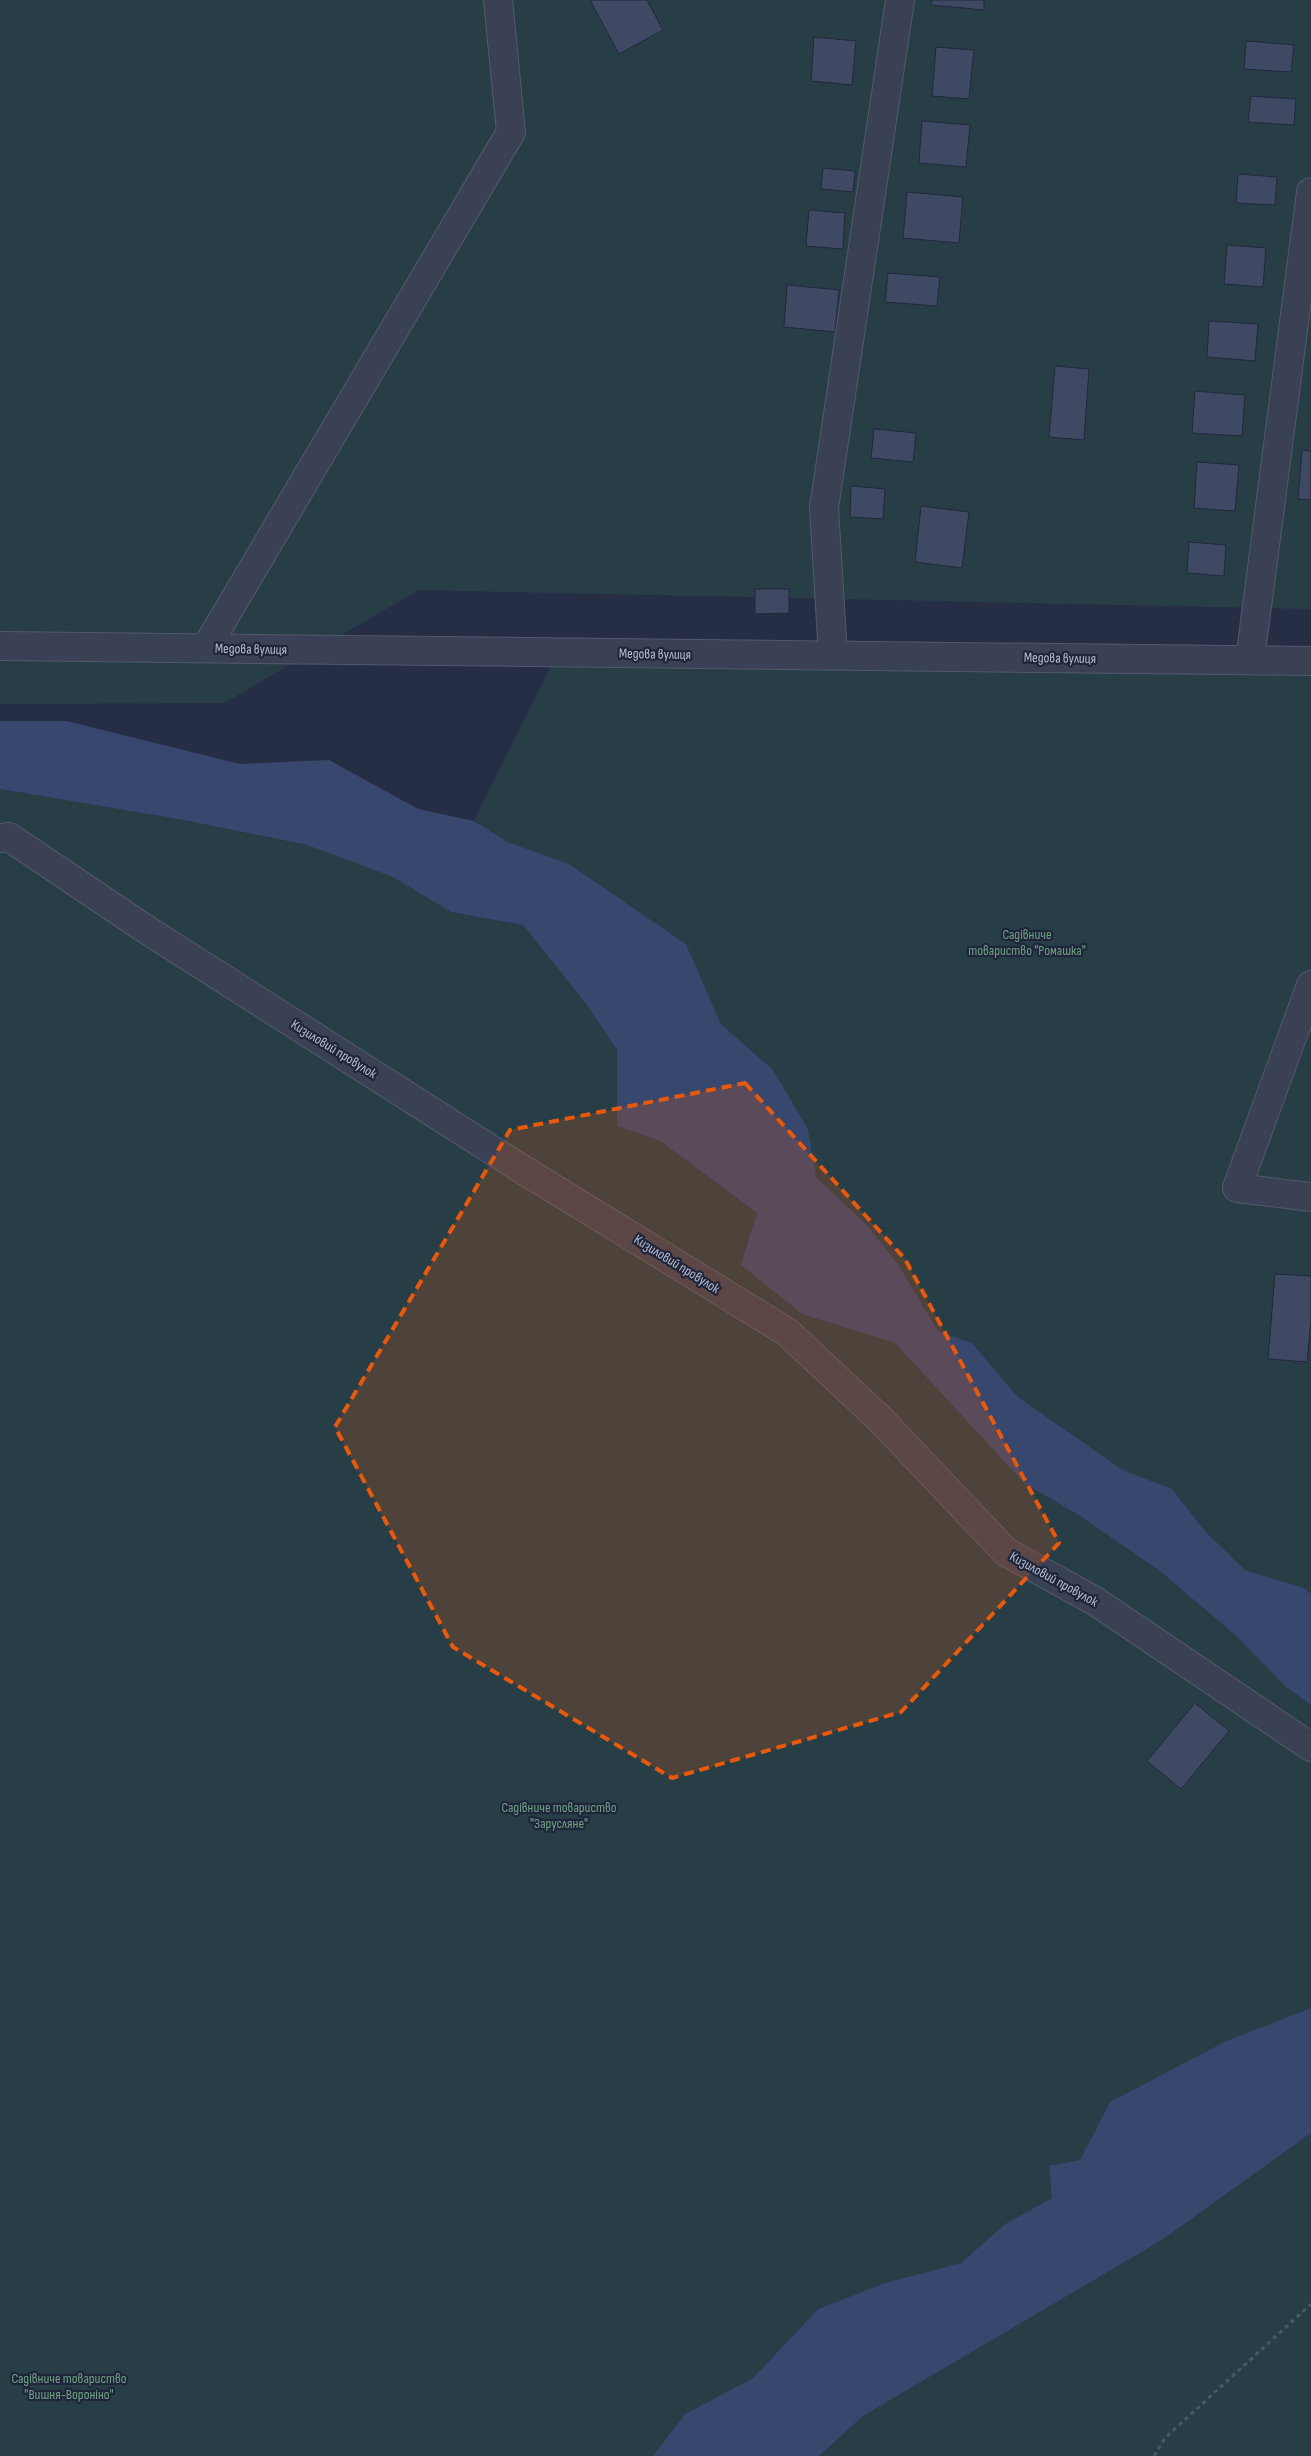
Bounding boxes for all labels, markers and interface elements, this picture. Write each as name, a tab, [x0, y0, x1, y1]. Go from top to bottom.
street label: Медова вулиця	[215, 640, 287, 658]
street label: Медова вулиця	[619, 645, 691, 663]
street label: Медова вулиця	[1024, 649, 1096, 667]
park label: Садівниче товариство "Ромашка"	[968, 926, 1086, 959]
street label: Кизиловий провулок	[288, 1016, 381, 1083]
street label: Кизиловий провулок	[631, 1231, 724, 1298]
street label: Кизиловий провулок	[1007, 1548, 1102, 1611]
park label: Садівниче товариство "Зарусляне"	[501, 1799, 617, 1832]
park label: Садівниче товариство "Вишня-Вороніно"	[11, 2370, 127, 2403]

